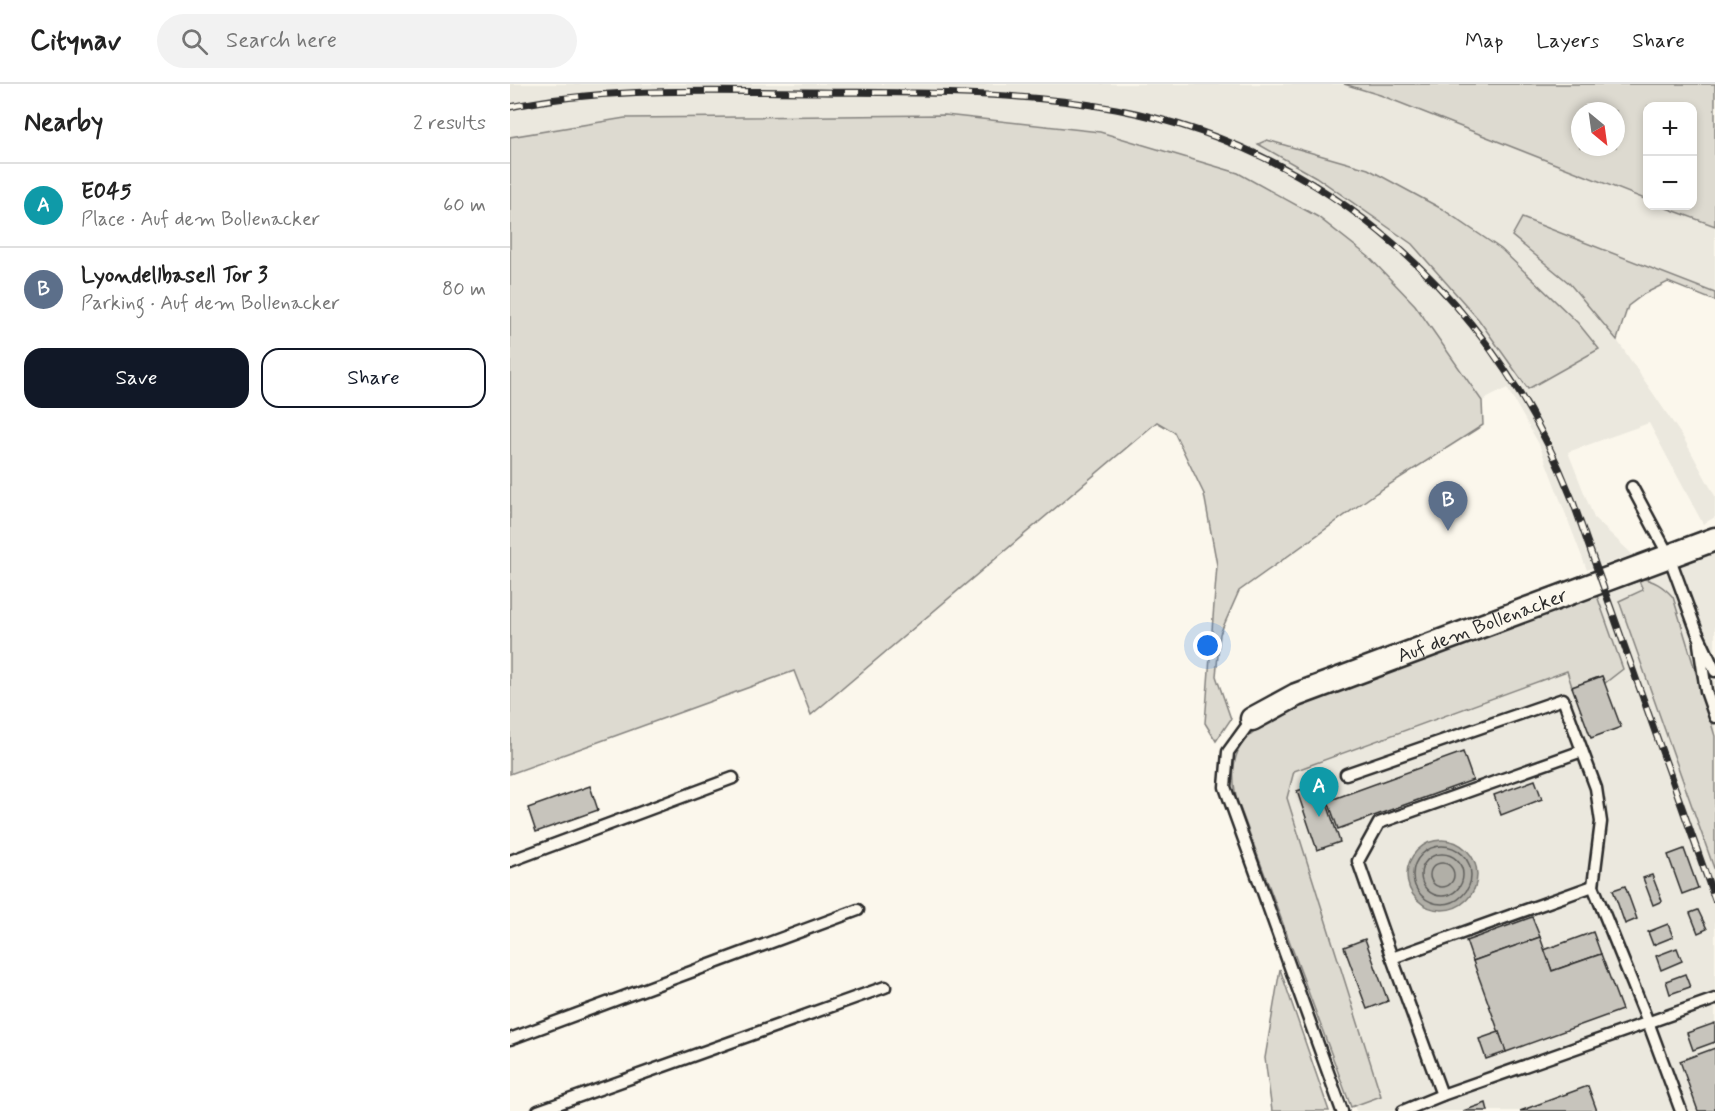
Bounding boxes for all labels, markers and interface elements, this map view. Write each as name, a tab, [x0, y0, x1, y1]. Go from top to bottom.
search box	[157, 14, 577, 68]
text: Citynav	[30, 23, 121, 60]
icon: search	[178, 25, 211, 58]
text: Search here	[226, 27, 337, 55]
text: Map	[1465, 27, 1503, 55]
text: Layers	[1536, 27, 1599, 55]
text: Share	[1632, 27, 1685, 55]
north arrow	[1571, 102, 1625, 156]
map controls	[1643, 102, 1697, 210]
button: +	[1643, 102, 1697, 156]
text: Nearby	[24, 106, 103, 140]
text: 2 results	[413, 110, 486, 137]
button: −	[1643, 156, 1697, 210]
text: E045	[81, 178, 132, 206]
text: A	[37, 192, 50, 219]
text: 60 m	[443, 192, 486, 219]
text: Place · Auf dem Bollenacker	[81, 206, 320, 233]
text: Lyondellbasell Tor 3	[81, 262, 268, 290]
text: B	[37, 276, 50, 303]
text: 80 m	[442, 276, 486, 303]
text: Parking · Auf dem Bollenacker	[81, 290, 340, 317]
button: Save	[24, 348, 249, 408]
button: Share	[261, 348, 486, 408]
pin: B	[1428, 482, 1468, 531]
street label: Auf dem Bollenacker	[1393, 582, 1571, 670]
your location	[1193, 631, 1222, 660]
pin: A	[1300, 768, 1338, 817]

